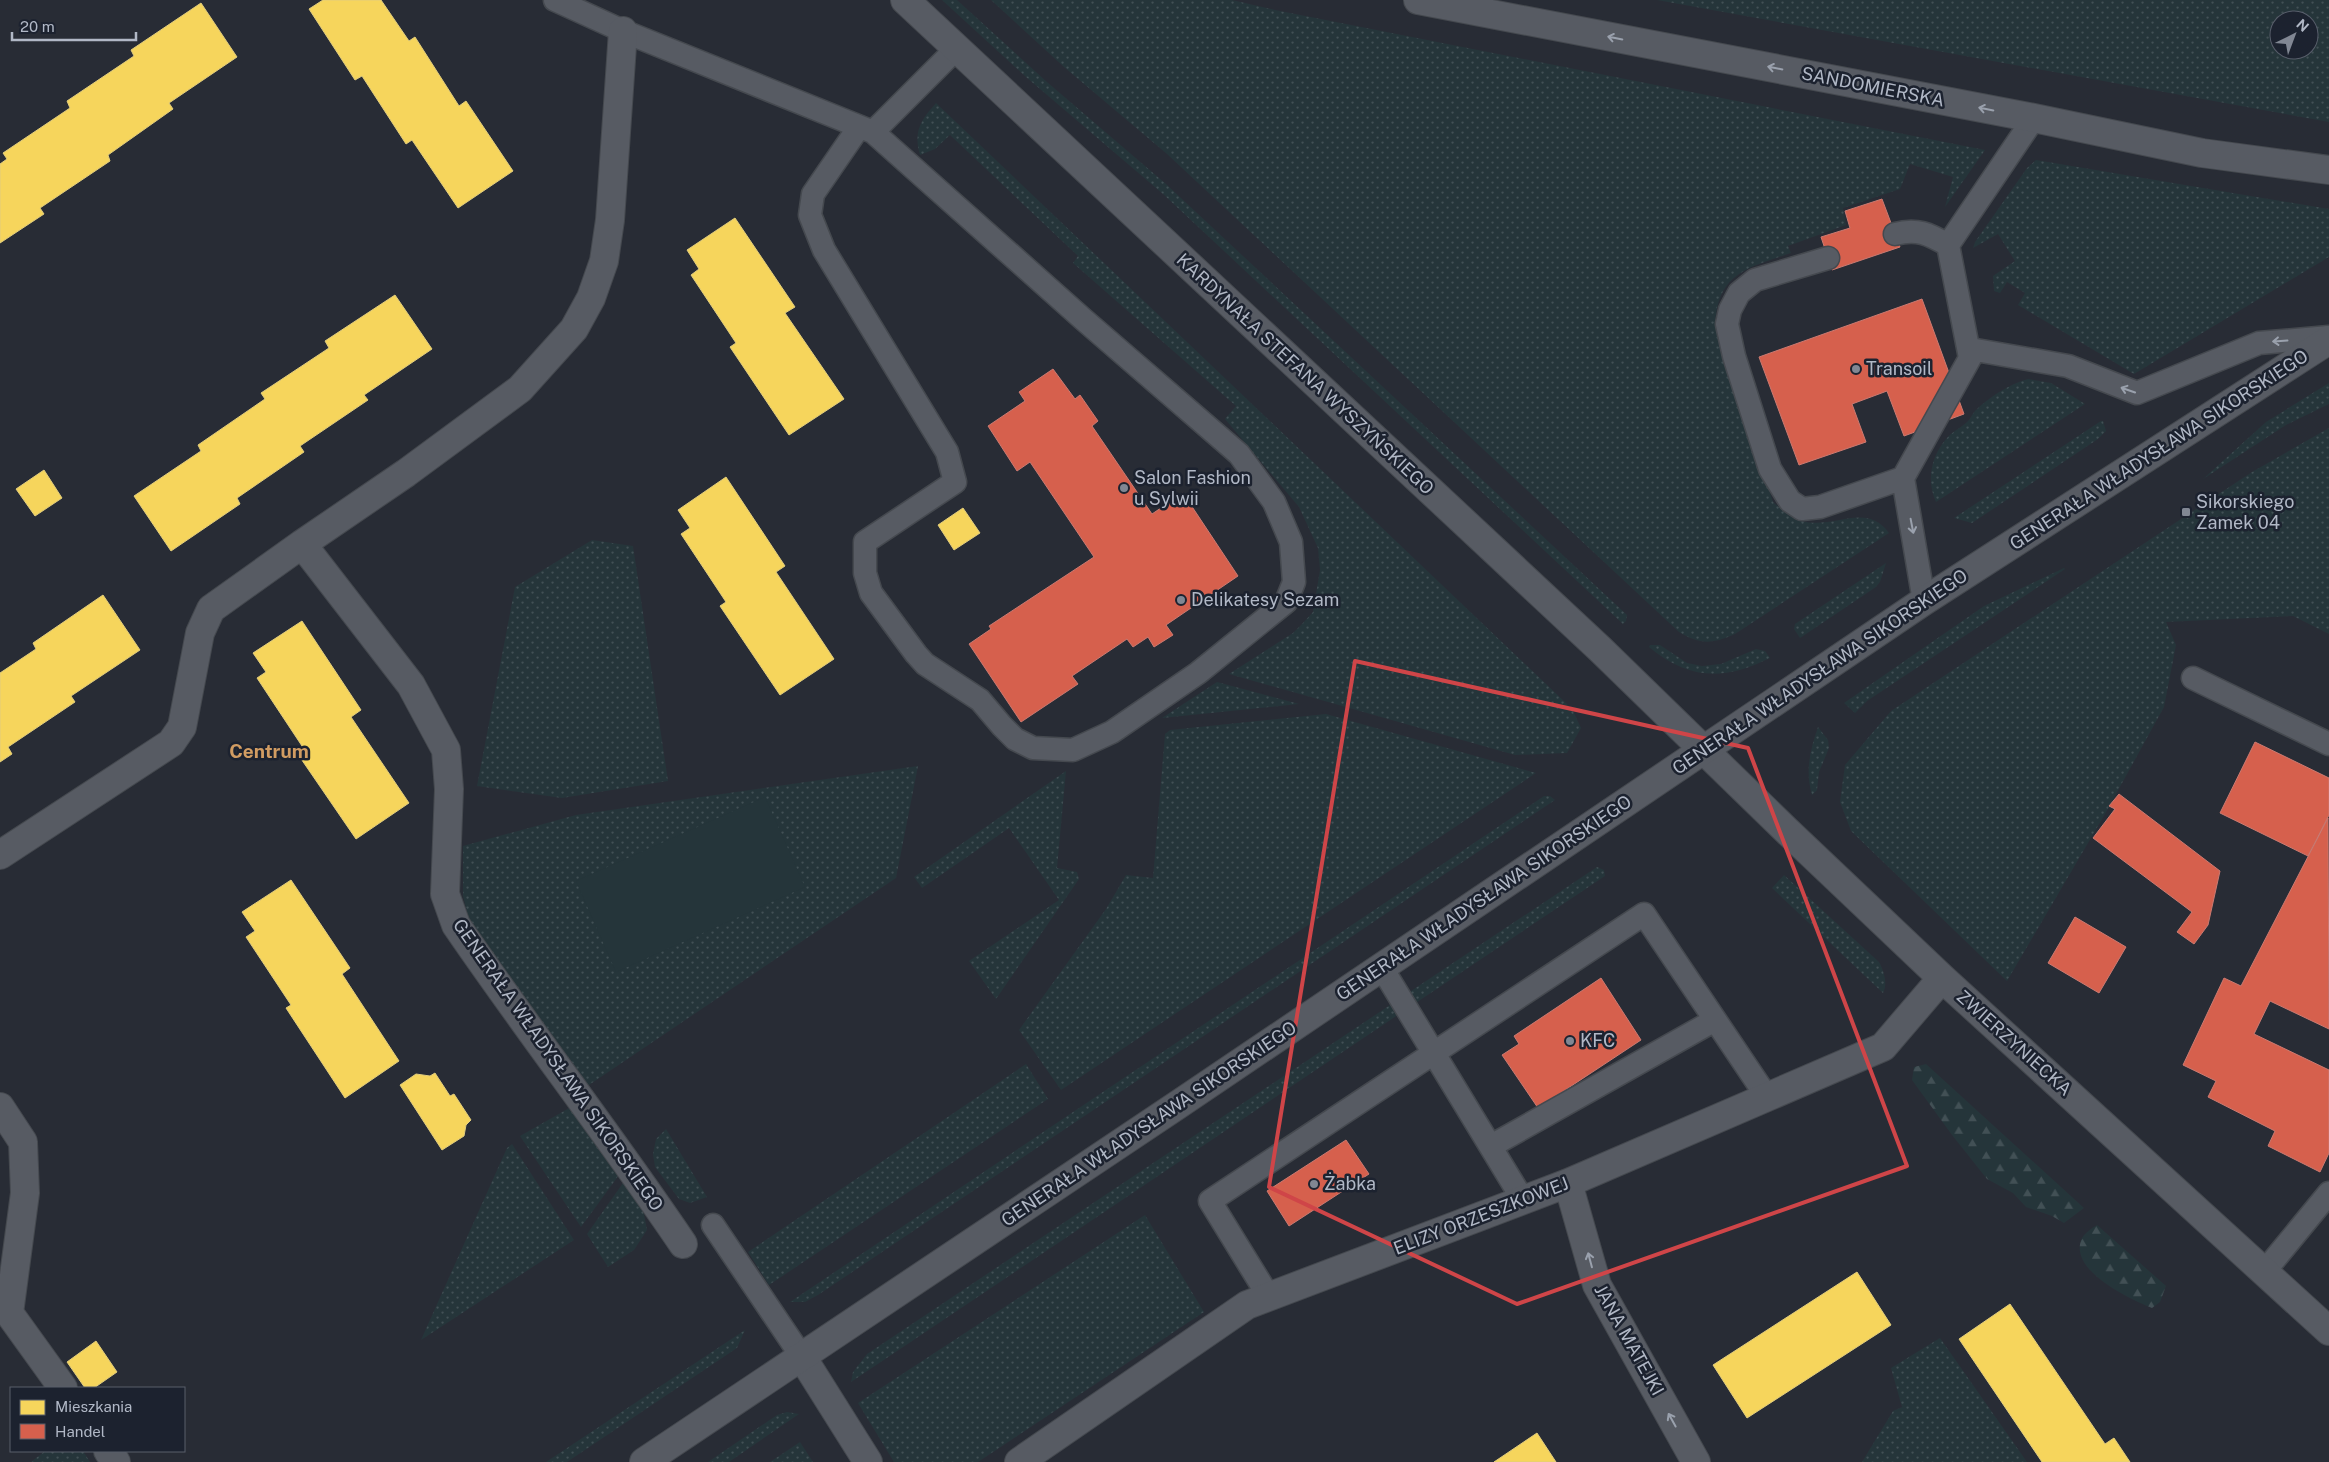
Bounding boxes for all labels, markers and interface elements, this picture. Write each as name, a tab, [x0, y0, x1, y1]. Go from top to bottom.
scale bar	[12, 10, 136, 42]
north arrow	[2269, 10, 2319, 60]
text: N	[2293, 16, 2312, 35]
text: 20 m	[20, 18, 55, 35]
one-way arrow	[1608, 32, 1624, 42]
street label: SANDOMIERSKA	[1800, 62, 1947, 111]
one-way arrow	[1767, 63, 1783, 73]
one-way arrow	[1978, 104, 1994, 113]
street label: KARDYNAŁA STEFANA WYSZYŃSKIEGO	[1172, 248, 1439, 499]
one-way arrow	[2273, 337, 2289, 346]
street label: GENERAŁA WŁADYSŁAWA SIKORSKIEGO	[2006, 345, 2312, 554]
place label: Transoil	[1866, 358, 1932, 379]
marker: Transoil	[1850, 363, 1862, 375]
one-way arrow	[2121, 385, 2137, 394]
place label: Salon Fashion u Sylwii	[1134, 467, 1251, 509]
marker: Salon Fashion u Sylwii	[1118, 482, 1130, 494]
place label: Sikorskiego Zamek 04	[2196, 491, 2294, 533]
marker: Sikorskiego Zamek 04	[2180, 506, 2192, 518]
one-way arrow	[1907, 518, 1917, 534]
street label: GENERAŁA WŁADYSŁAWA SIKORSKIEGO	[1668, 565, 1971, 779]
place label: Delikatesy Sezam	[1191, 589, 1339, 610]
marker: Delikatesy Sezam	[1175, 594, 1187, 606]
district label: Centrum	[229, 740, 309, 762]
street label: GENERAŁA WŁADYSŁAWA SIKORSKIEGO	[1332, 791, 1635, 1005]
street label: GENERAŁA WŁADYSŁAWA SIKORSKIEGO	[449, 915, 668, 1215]
street label: ZWIERZYNIECKA	[1953, 986, 2076, 1100]
street label: GENERAŁA WŁADYSŁAWA SIKORSKIEGO	[997, 1017, 1300, 1231]
place label: KFC	[1580, 1030, 1615, 1051]
marker: KFC	[1564, 1035, 1576, 1047]
place label: Żabka	[1324, 1172, 1376, 1194]
street label: ELIZY ORZESZKOWEJ	[1390, 1172, 1571, 1259]
marker: Żabka	[1308, 1178, 1320, 1190]
one-way arrow	[1584, 1253, 1594, 1269]
street label: JANA MATEJKI	[1590, 1281, 1669, 1399]
legend	[10, 1387, 185, 1452]
text: Mieszkania	[55, 1398, 132, 1415]
one-way arrow	[1667, 1412, 1677, 1427]
text: Handel	[55, 1423, 105, 1440]

